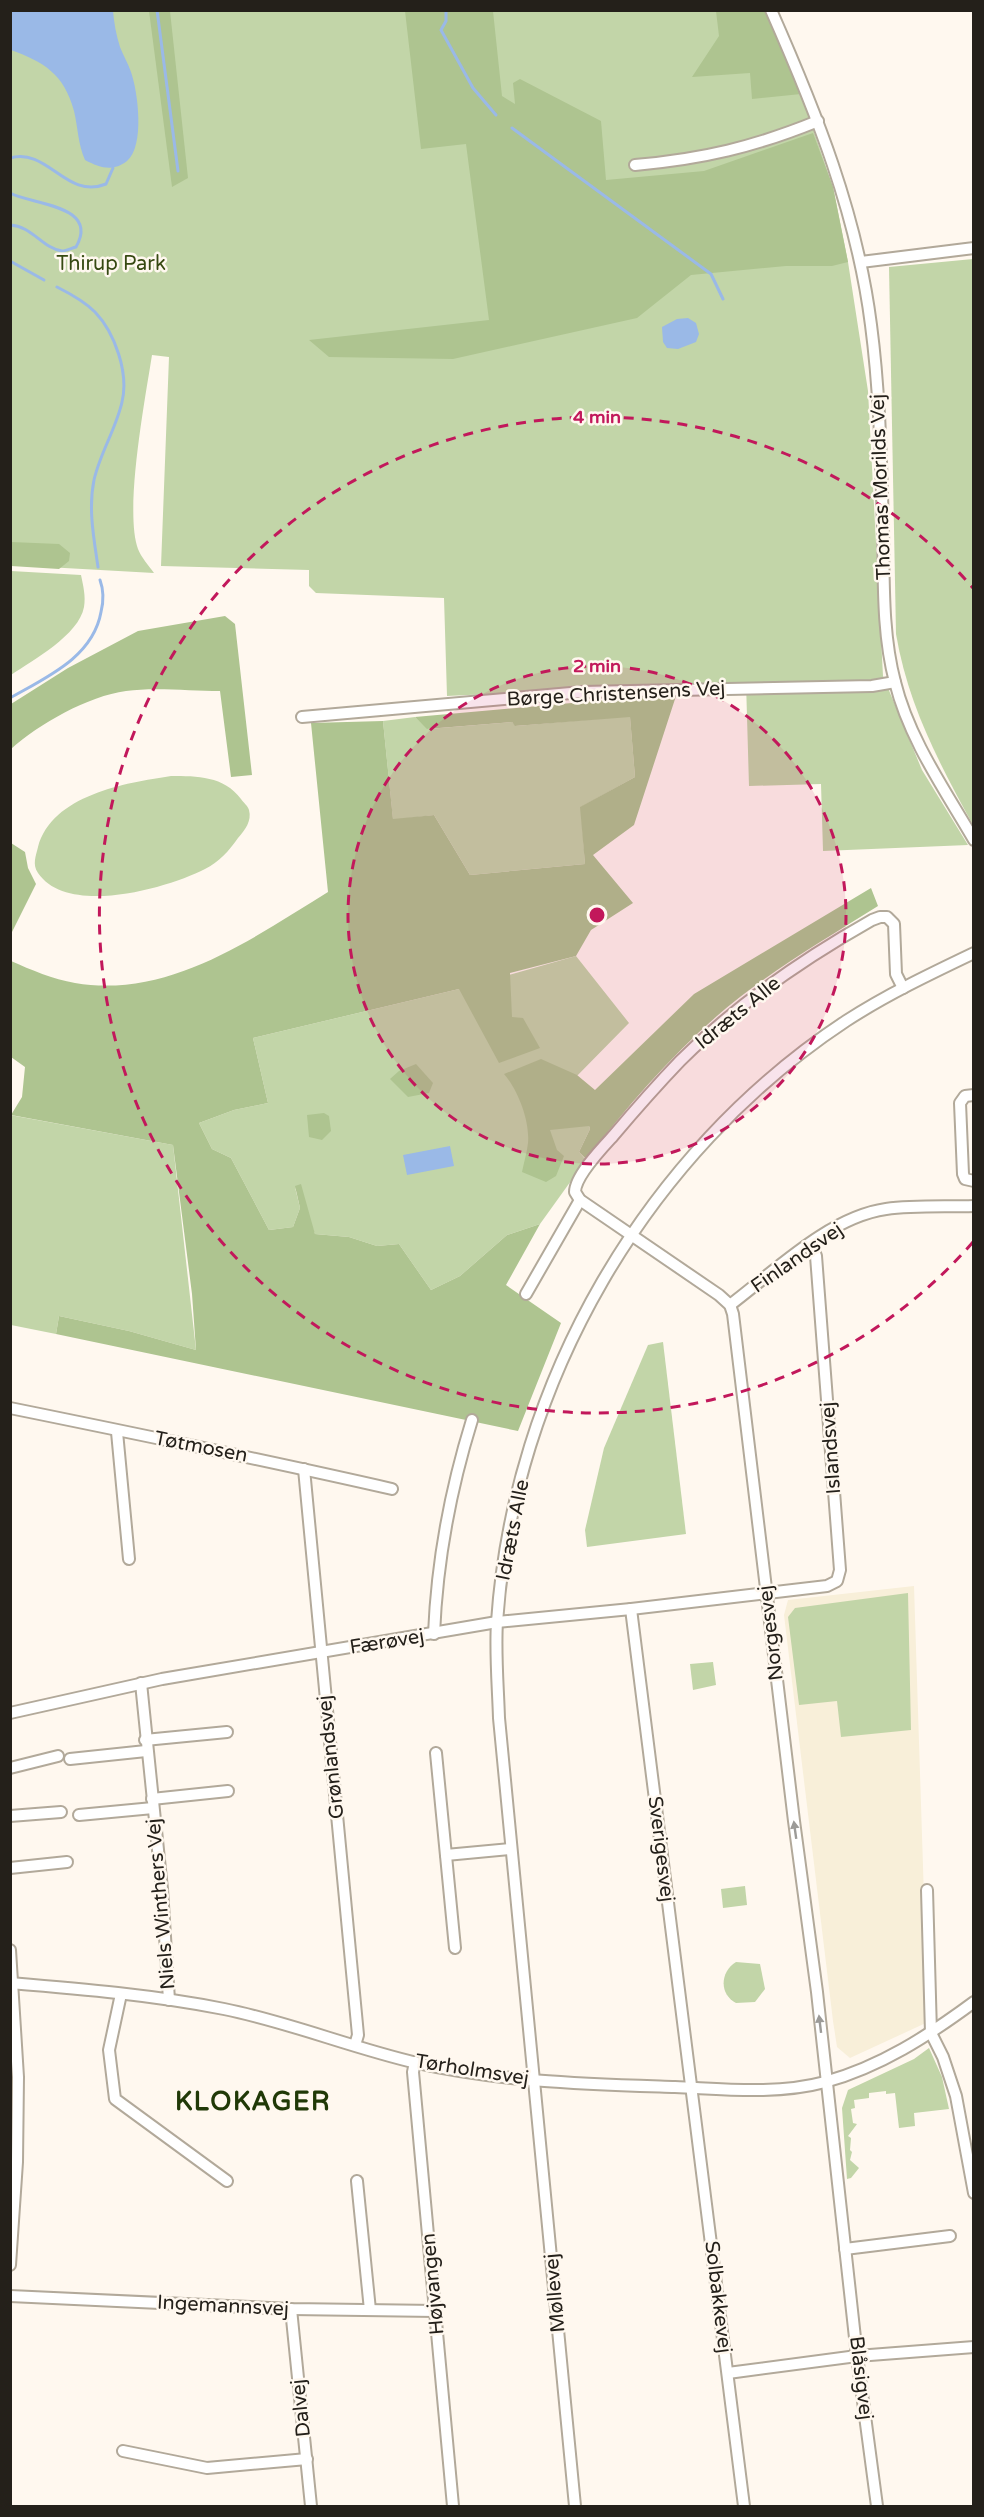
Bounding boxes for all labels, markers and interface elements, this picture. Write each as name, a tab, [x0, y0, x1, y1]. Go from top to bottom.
park label: Thirup Park	[56, 252, 166, 276]
street label: Thomas Morilds Vej	[866, 394, 896, 580]
text: 4 min	[573, 406, 621, 428]
text: 2 min	[573, 655, 621, 677]
street label: Børge Christensens Vej	[506, 676, 726, 712]
centre of rings	[587, 905, 607, 925]
street label: Idræts Alle	[691, 971, 785, 1055]
street label: Finlandsvej	[746, 1218, 848, 1298]
street label: Islandsvej	[816, 1401, 846, 1495]
street label: Tøtmosen	[152, 1426, 250, 1468]
street label: Idræts Alle	[491, 1477, 535, 1583]
street label: Norgesvej	[753, 1584, 789, 1682]
street label: Færøvej	[348, 1624, 426, 1660]
street label: Grønlandsvej	[313, 1694, 349, 1820]
street label: Sverigesvej	[643, 1795, 679, 1903]
street label: Niels Winthers Vej	[142, 1817, 180, 1991]
one-way arrow	[791, 1821, 800, 1840]
one-way arrow	[816, 2014, 825, 2033]
street label: Tørholmsvej	[413, 2049, 531, 2091]
district label: KLOKAGER	[175, 2086, 331, 2117]
street label: Højvangen	[417, 2232, 449, 2336]
street label: Solbakkevej	[699, 2239, 737, 2355]
street label: Møllevej	[540, 2252, 570, 2334]
street label: Ingemannsvej	[156, 2291, 290, 2321]
street label: Blåsigvej	[844, 2335, 878, 2421]
street label: Dalvej	[286, 2378, 316, 2438]

